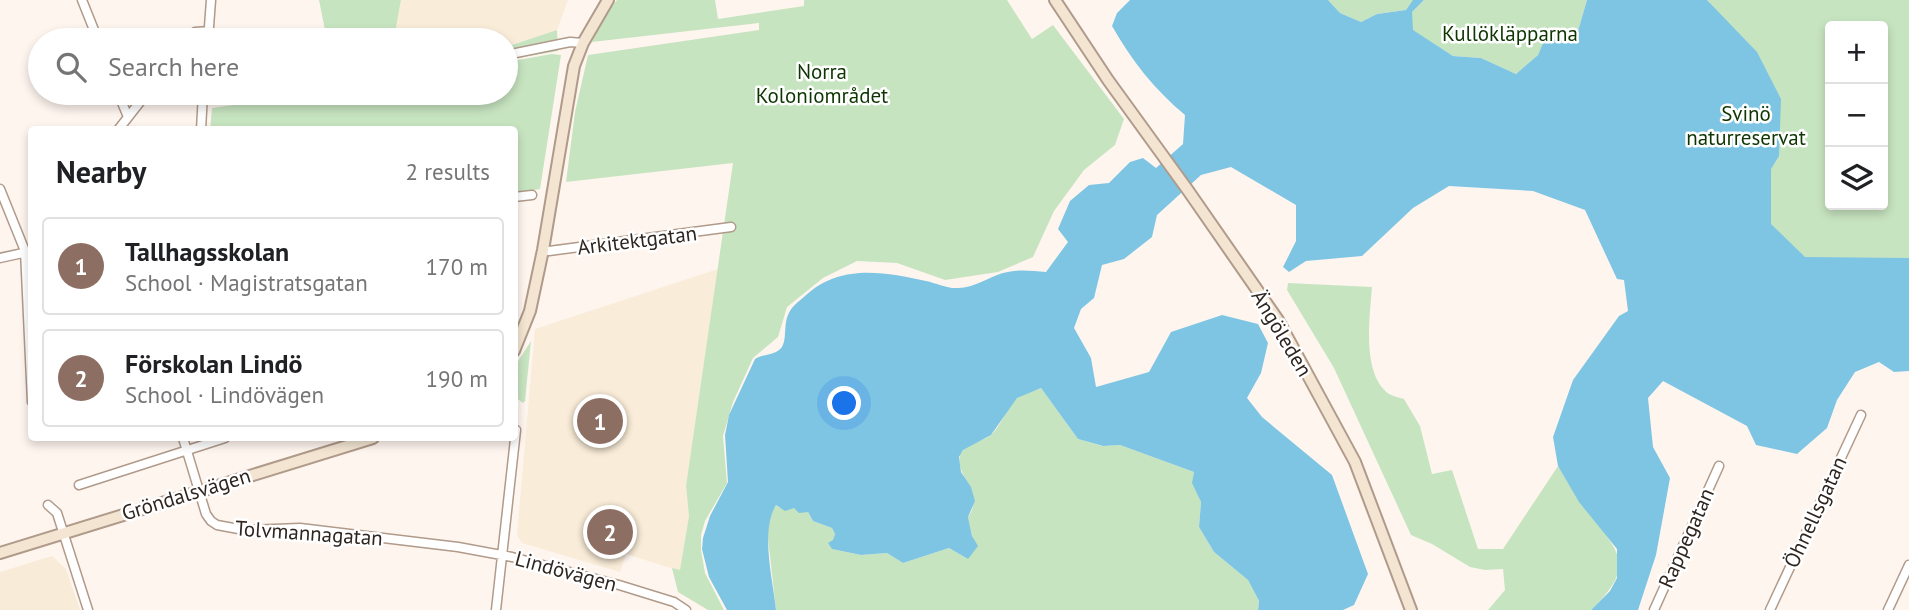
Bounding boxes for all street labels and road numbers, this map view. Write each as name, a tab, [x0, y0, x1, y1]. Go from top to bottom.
street label: Arkitektgatan	[576, 219, 698, 261]
street label: Ängöleden	[1246, 285, 1318, 381]
street label: Öhnellsgatan	[1777, 452, 1853, 572]
street label: Gröndalsvägen	[118, 462, 254, 526]
street label: Rappegatan	[1652, 484, 1720, 592]
street label: Tolvmannagatan	[234, 514, 384, 552]
street label: Lindövägen	[512, 544, 620, 598]

